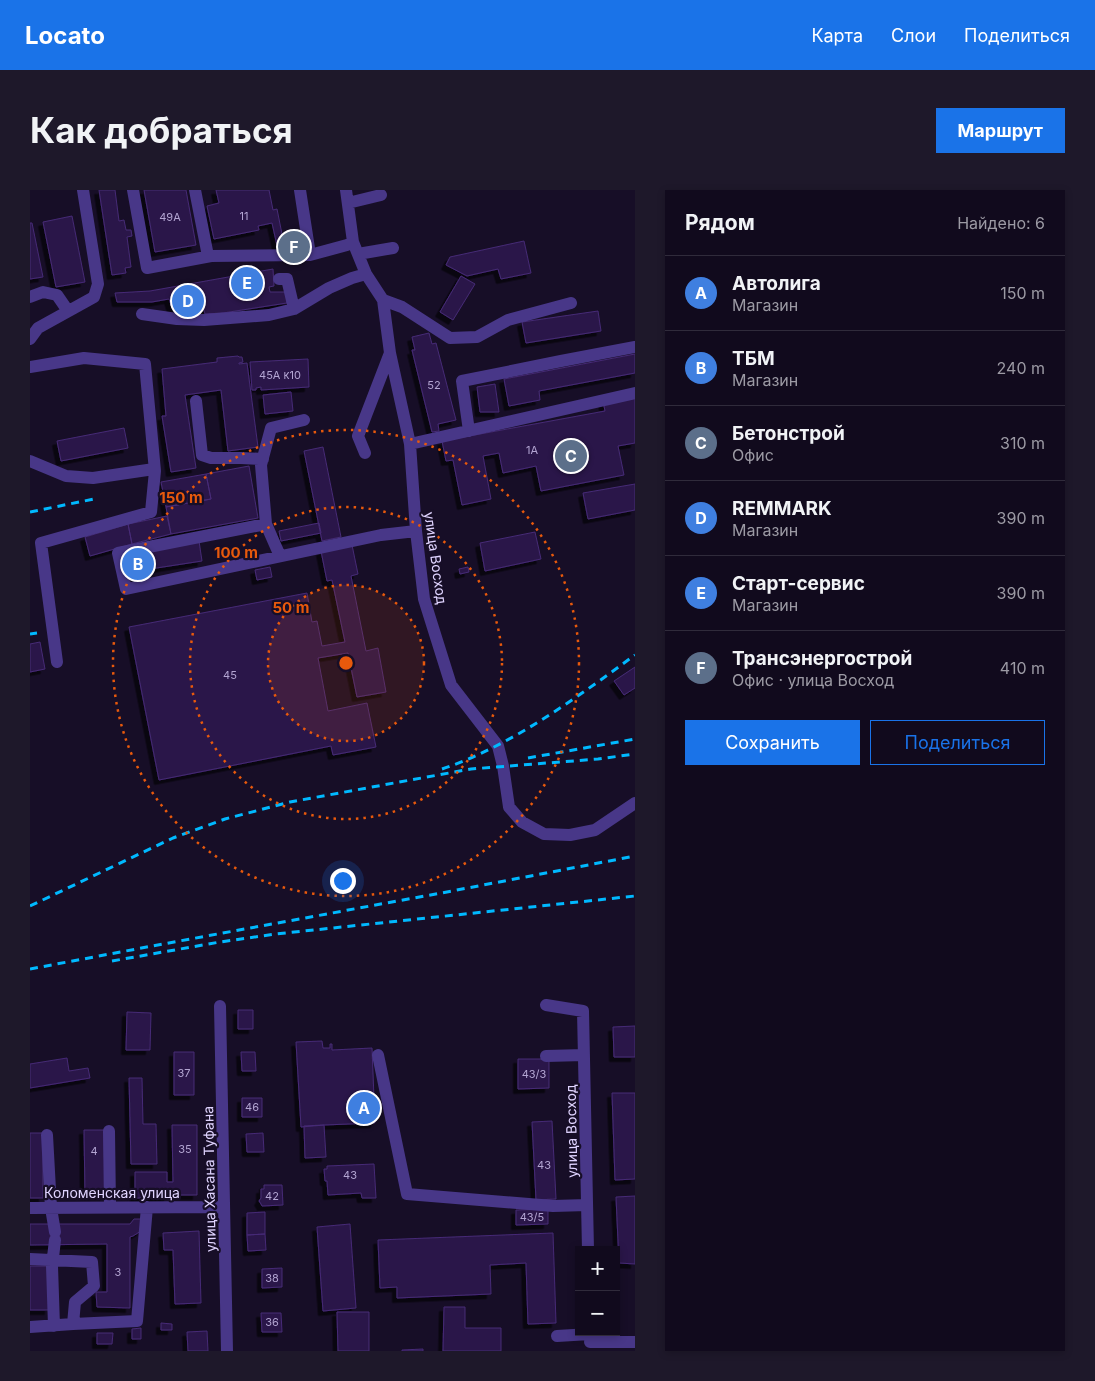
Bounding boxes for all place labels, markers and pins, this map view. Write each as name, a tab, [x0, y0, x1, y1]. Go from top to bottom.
pin: F	[278, 228, 310, 266]
pin: E	[231, 264, 263, 302]
pin: D	[172, 282, 204, 320]
pin: C	[555, 437, 587, 475]
pin: B	[122, 545, 154, 583]
centre of rings	[337, 654, 355, 672]
pin: A	[348, 1089, 380, 1127]

